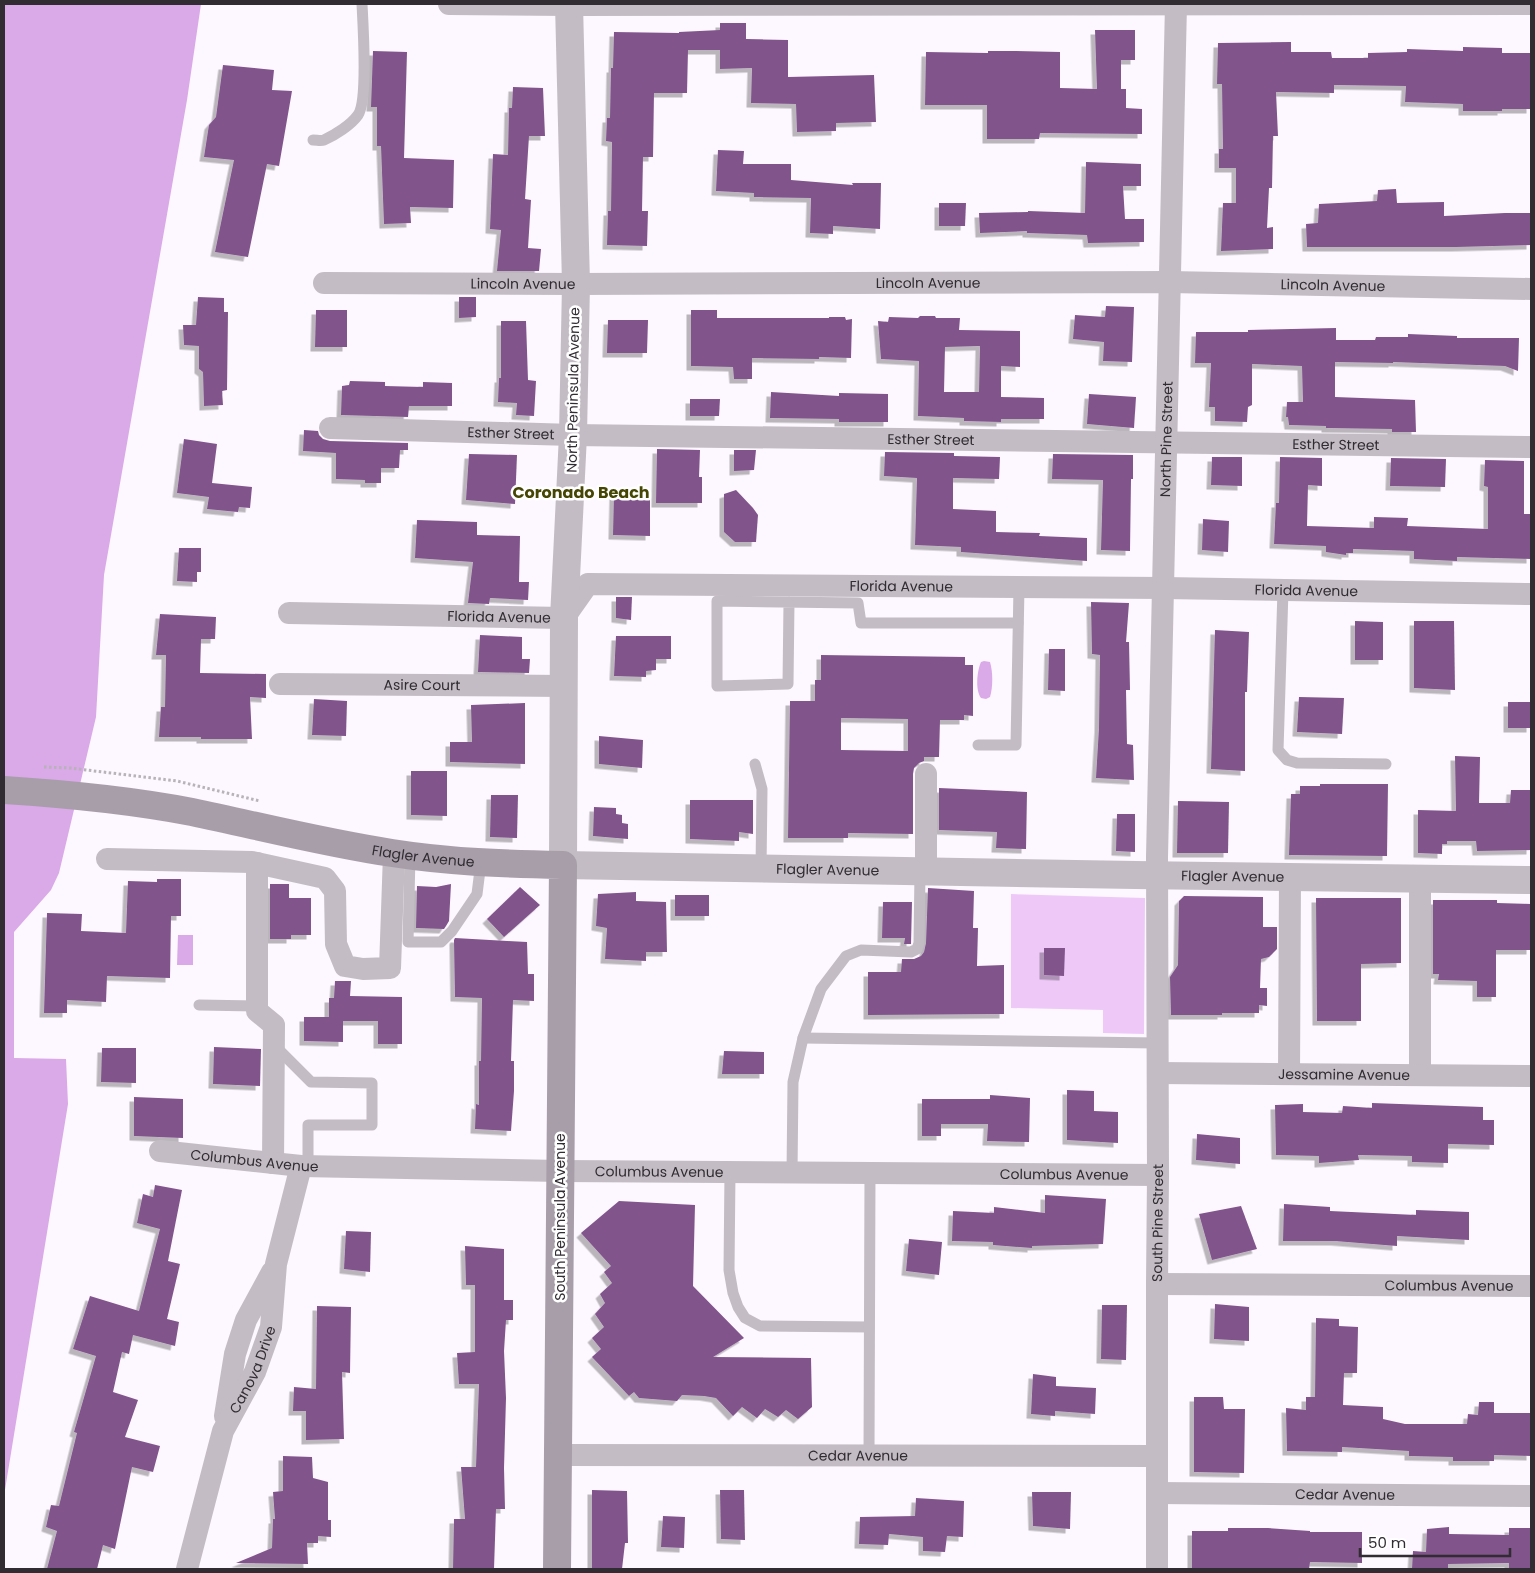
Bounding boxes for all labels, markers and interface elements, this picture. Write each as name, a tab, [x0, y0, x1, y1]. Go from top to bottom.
street label: Lincoln Avenue	[876, 273, 981, 293]
street label: Lincoln Avenue	[471, 274, 576, 294]
street label: Lincoln Avenue	[1280, 274, 1386, 296]
street label: North Peninsula Avenue	[562, 307, 584, 473]
street label: North Pine Street	[1155, 381, 1178, 497]
street label: Esther Street	[467, 422, 555, 444]
street label: Esther Street	[887, 429, 975, 450]
street label: Esther Street	[1292, 434, 1380, 455]
district label: Coronado Beach	[512, 481, 650, 504]
street label: Florida Avenue	[850, 576, 953, 597]
street label: Florida Avenue	[1254, 579, 1359, 601]
street label: Florida Avenue	[447, 606, 551, 628]
street label: Asire Court	[383, 675, 461, 695]
street label: Flagler Avenue	[370, 840, 475, 872]
street label: Flagler Avenue	[776, 859, 880, 881]
street label: Flagler Avenue	[1181, 866, 1285, 887]
street label: Jessamine Avenue	[1278, 1064, 1410, 1085]
street label: South Peninsula Avenue	[550, 1133, 570, 1301]
street label: Columbus Avenue	[189, 1144, 319, 1176]
street label: Columbus Avenue	[595, 1161, 724, 1182]
street label: Columbus Avenue	[1000, 1164, 1129, 1185]
street label: South Pine Street	[1147, 1164, 1168, 1282]
street label: Columbus Avenue	[1385, 1275, 1514, 1296]
street label: Canova Drive	[224, 1323, 281, 1417]
street label: Cedar Avenue	[808, 1445, 908, 1466]
street label: Cedar Avenue	[1295, 1484, 1395, 1505]
scale bar	[1360, 1526, 1510, 1558]
text: 50 m	[1368, 1532, 1406, 1553]

